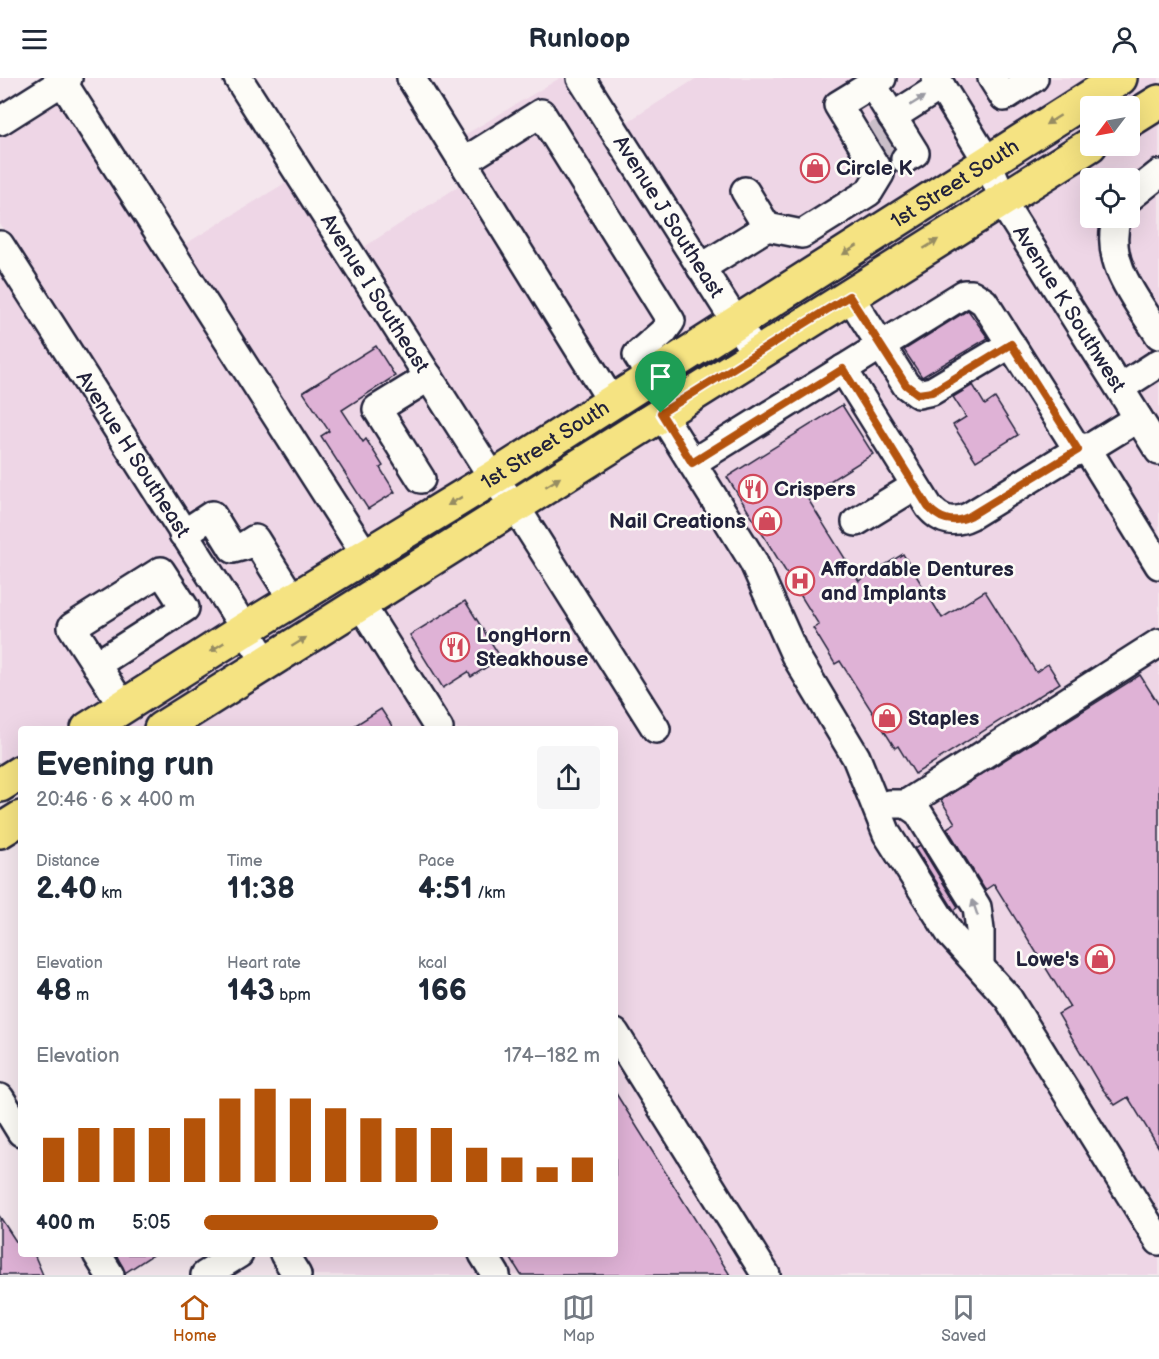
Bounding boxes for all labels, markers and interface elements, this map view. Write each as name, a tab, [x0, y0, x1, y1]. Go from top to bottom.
icon: menu	[18, 23, 51, 56]
text: Runloop	[529, 23, 630, 55]
icon: person	[1108, 23, 1141, 56]
one-way arrow	[908, 96, 925, 107]
north arrow	[1080, 96, 1140, 156]
map controls	[1080, 96, 1140, 228]
one-way arrow	[1045, 115, 1061, 126]
street label: Avenue J Southeast	[608, 131, 730, 303]
street label: 1st Street South	[886, 133, 1023, 234]
shop icon: Circle K	[799, 152, 831, 184]
place label: Circle K	[836, 156, 913, 181]
button: locate	[1080, 168, 1140, 228]
street label: Avenue I Southeast	[315, 209, 435, 378]
street label: Avenue K Southwest	[1008, 221, 1132, 397]
one-way arrow	[923, 238, 939, 249]
one-way arrow	[842, 244, 858, 255]
pin	[635, 351, 686, 413]
icon: arrive	[644, 360, 677, 393]
street label: Avenue H Southeast	[71, 366, 196, 542]
street label: 1st Street South	[476, 395, 614, 495]
restaurant icon: Crispers	[737, 473, 769, 505]
one-way arrow	[545, 477, 561, 488]
place label: Crispers	[774, 477, 856, 502]
one-way arrow	[447, 496, 463, 507]
shop icon: Nail Creations	[751, 505, 783, 537]
place label: Nail Creations	[609, 509, 746, 534]
place label: Affordable Dentures and Implants	[820, 557, 1014, 606]
hospital icon: Affordable Dentures and Implants	[784, 565, 816, 597]
place label: LongHorn Steakhouse	[476, 623, 588, 672]
restaurant icon: LongHorn Steakhouse	[439, 631, 471, 663]
one-way arrow	[291, 636, 307, 647]
one-way arrow	[209, 641, 225, 652]
shop icon: Staples	[871, 702, 903, 734]
place label: Staples	[908, 706, 979, 731]
text: Evening run	[36, 745, 214, 785]
button: share	[537, 746, 600, 809]
text: 20:46 · 6 × 400 m	[36, 788, 195, 812]
text: Distance	[36, 852, 100, 871]
text: Time	[227, 852, 262, 871]
text: Pace	[418, 852, 454, 871]
text: 2.40	[36, 871, 97, 907]
text: 11:38	[227, 871, 295, 907]
text: 4:51	[418, 871, 473, 907]
text: km	[97, 884, 122, 903]
text: /km	[473, 884, 505, 903]
one-way arrow	[970, 899, 980, 917]
shop icon: Lowe's	[1084, 943, 1116, 975]
place label: Lowe's	[1015, 947, 1079, 972]
text: Elevation	[36, 954, 103, 973]
text: Heart rate	[227, 954, 301, 973]
text: kcal	[418, 954, 447, 973]
text: 48	[36, 973, 72, 1009]
text: 143	[227, 973, 275, 1009]
text: 166	[418, 973, 467, 1009]
text: m	[72, 986, 89, 1005]
text: bpm	[275, 986, 311, 1005]
text: Elevation	[36, 1044, 119, 1068]
text: 174–182 m	[504, 1044, 600, 1068]
text: 400 m	[36, 1211, 95, 1235]
text: 5:05	[132, 1211, 171, 1235]
tab: Home	[173, 1291, 216, 1346]
tab: Map	[562, 1291, 595, 1346]
tab: Saved	[941, 1291, 986, 1346]

